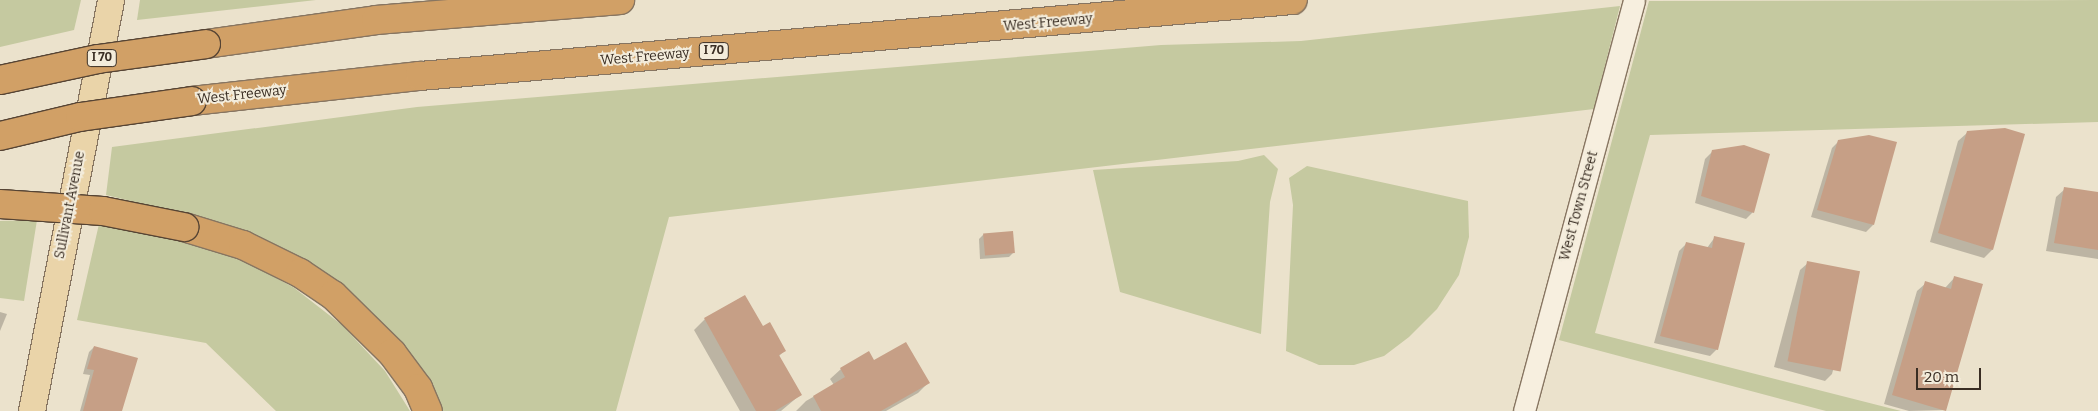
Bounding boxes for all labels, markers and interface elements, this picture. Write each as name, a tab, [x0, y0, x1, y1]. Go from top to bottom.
street label: West Freeway	[1003, 11, 1093, 35]
road number: I 70	[698, 41, 730, 60]
street label: West Freeway	[600, 45, 690, 69]
road number: I 70	[86, 48, 118, 68]
street label: West Freeway	[197, 82, 287, 108]
street label: West Town Street	[1556, 149, 1602, 263]
street label: Sullivant Avenue	[51, 150, 89, 260]
scale bar	[1918, 358, 1983, 390]
text: 20 m	[1924, 368, 1959, 386]

